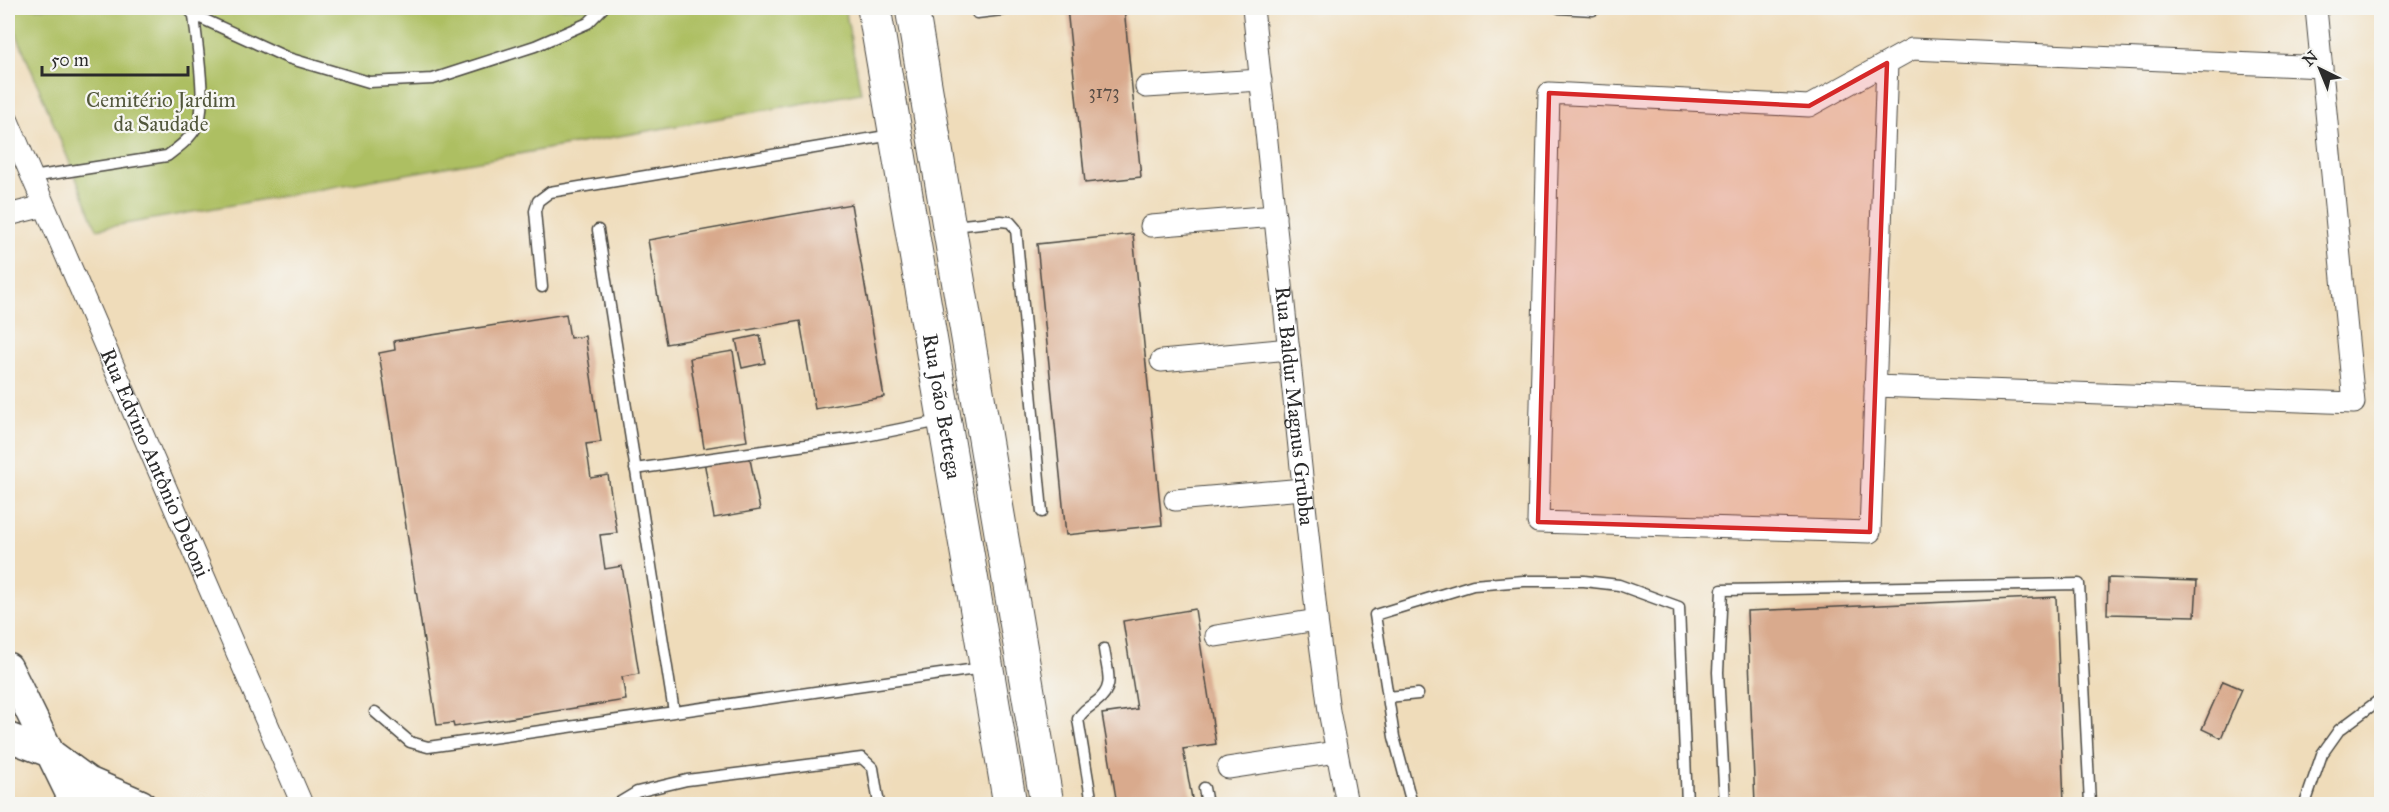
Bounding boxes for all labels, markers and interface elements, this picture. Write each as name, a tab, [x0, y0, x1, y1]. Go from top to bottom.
scale bar	[42, 39, 188, 77]
north arrow	[2290, 39, 2350, 99]
text: N	[2299, 47, 2322, 70]
text: 50 m	[51, 49, 89, 71]
house number: 3173	[1088, 81, 1120, 103]
park label: Cemitério Jardim da Saudade	[86, 87, 236, 137]
street label: Rua Baldur Magnus Grubba	[1269, 285, 1320, 527]
street label: Rua João Bettega	[917, 332, 967, 481]
street label: Rua Edvino Antônio Deboni	[94, 344, 216, 581]

